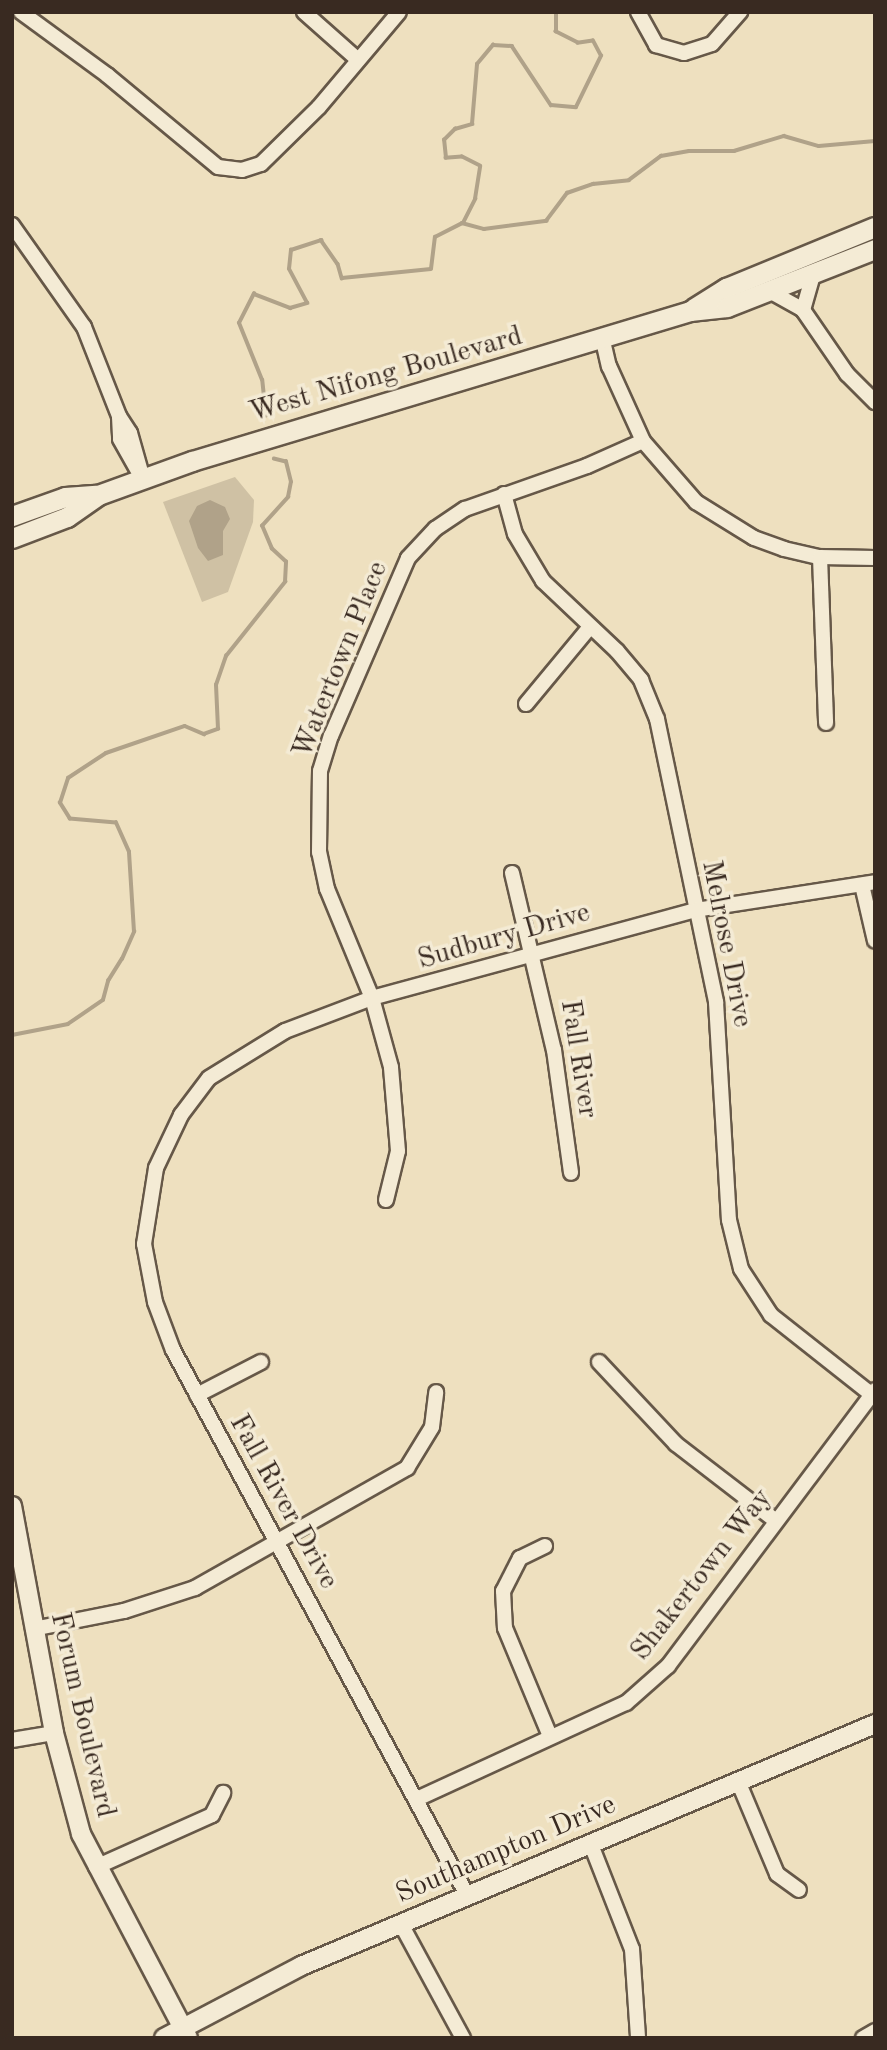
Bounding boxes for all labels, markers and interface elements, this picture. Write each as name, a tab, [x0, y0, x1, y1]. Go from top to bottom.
street label: West Nifong Boulevard	[246, 320, 526, 430]
street label: Watertown Place	[286, 557, 396, 763]
street label: Melrose Drive	[693, 858, 759, 1030]
street label: Sudbury Drive	[414, 896, 594, 978]
street label: Fall River	[552, 997, 604, 1121]
street label: Fall River Drive	[221, 1409, 345, 1595]
street label: Shakertown Way	[624, 1482, 780, 1668]
street label: Forum Boulevard	[42, 1609, 122, 1821]
street label: Southampton Drive	[391, 1788, 621, 1912]

